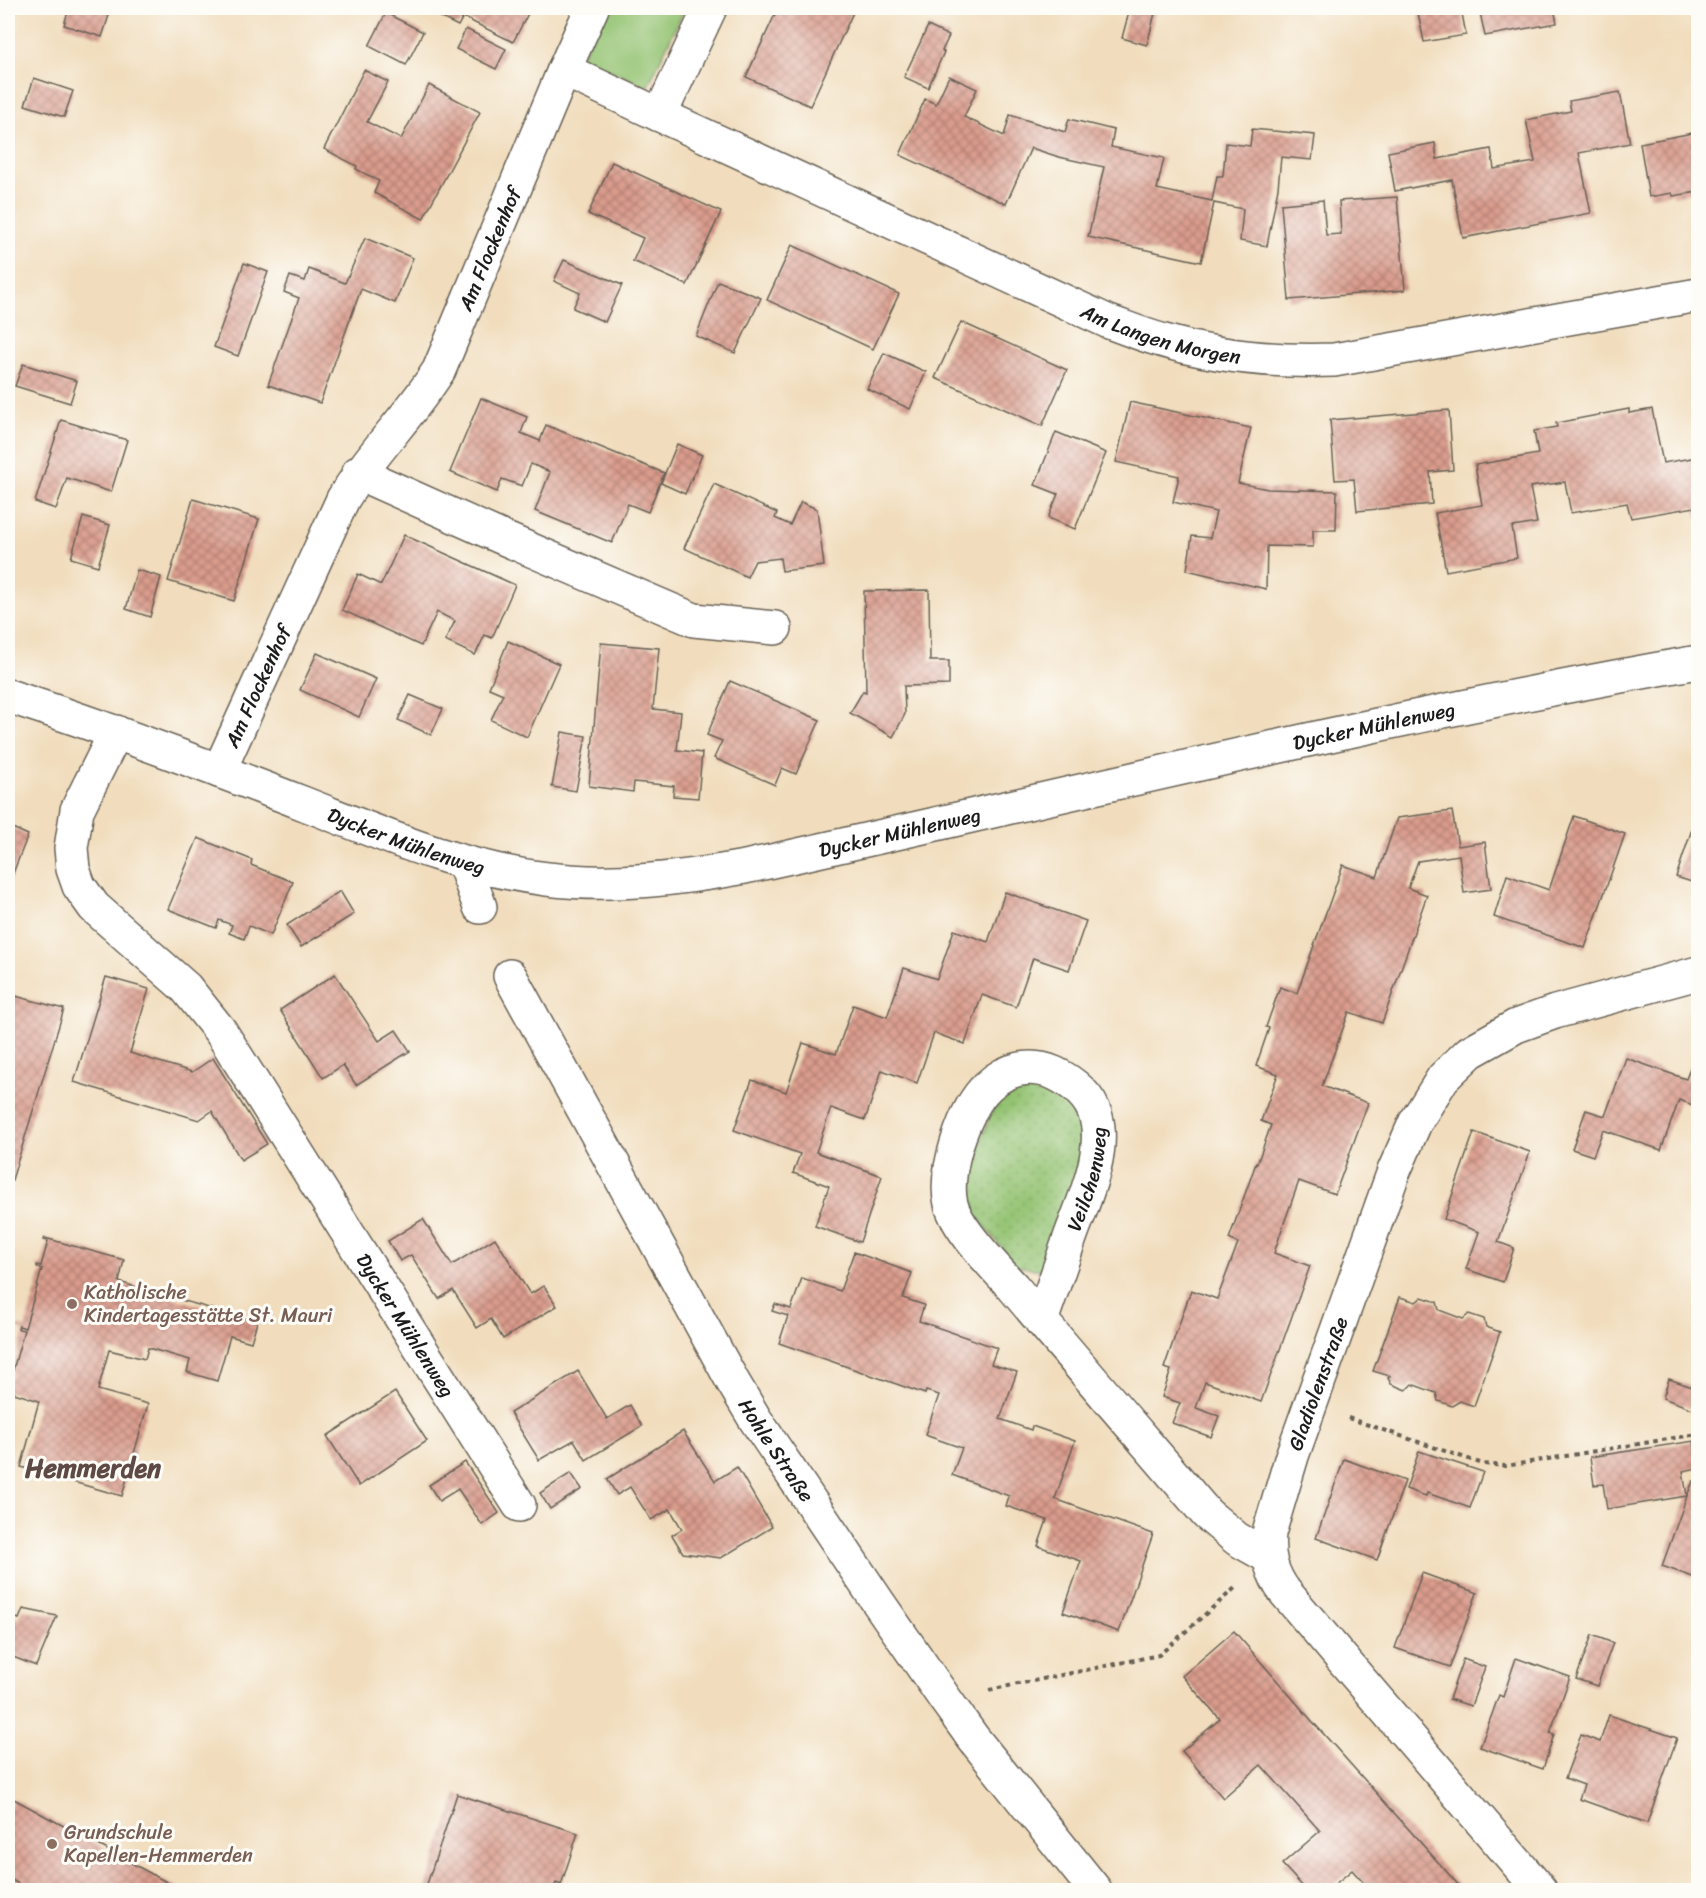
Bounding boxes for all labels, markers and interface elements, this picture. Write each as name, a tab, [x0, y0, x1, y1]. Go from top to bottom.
street label: Am Flockenhof	[448, 179, 533, 317]
street label: Am Langen Morgen	[1074, 294, 1243, 374]
street label: Am Flockenhof	[214, 617, 303, 755]
street label: Dycker Mühlenweg	[1290, 692, 1458, 761]
street label: Dycker Mühlenweg	[816, 797, 984, 868]
street label: Dycker Mühlenweg	[322, 798, 489, 885]
street label: Veilchenweg	[1057, 1126, 1117, 1236]
street label: Dycker Mühlenweg	[346, 1246, 464, 1405]
place label: Katholische Kindertagesstätte St. Mauri	[84, 1275, 333, 1333]
marker: Katholische Kindertagesstätte St. Mauri	[65, 1297, 79, 1311]
street label: Gladiolenstraße	[1278, 1312, 1359, 1456]
street label: Hohle Straße	[728, 1392, 823, 1510]
district label: Hemmerden	[25, 1445, 161, 1491]
place label: Grundschule Kapellen-Hemmerden	[64, 1815, 253, 1873]
marker: Grundschule Kapellen-Hemmerden	[45, 1837, 59, 1851]

